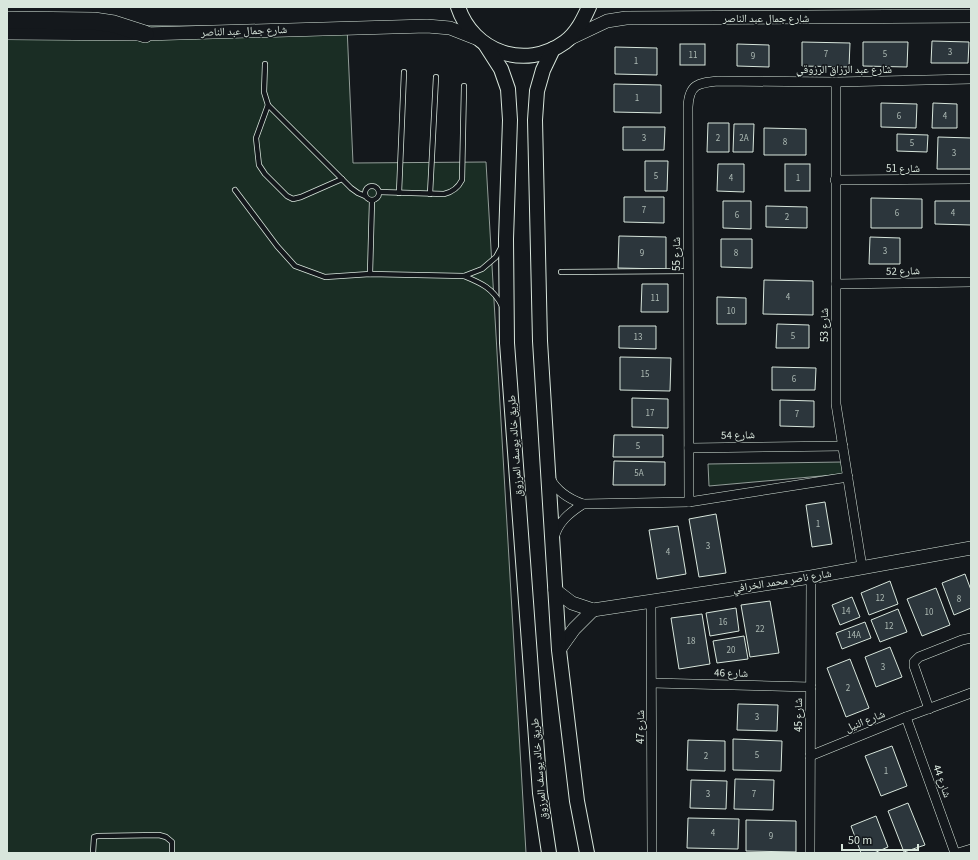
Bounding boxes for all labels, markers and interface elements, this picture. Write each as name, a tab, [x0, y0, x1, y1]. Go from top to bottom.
street label: شارع جمال عبد الناصر	[722, 11, 809, 26]
street label: شارع جمال عبد الناصر	[200, 22, 287, 40]
house number: 3	[948, 46, 953, 59]
house number: 7	[824, 48, 829, 61]
house number: 5	[883, 48, 888, 61]
house number: 11	[689, 49, 697, 62]
house number: 9	[751, 50, 756, 63]
house number: 1	[634, 55, 638, 68]
street label: شارع عبد الرزاق الرزوقي	[796, 62, 892, 77]
house number: 1	[635, 92, 639, 105]
house number: 6	[897, 110, 902, 123]
house number: 4	[943, 110, 948, 123]
house number: 3	[642, 132, 647, 145]
house number: 2	[716, 132, 721, 145]
house number: 2A	[739, 132, 749, 145]
house number: 8	[783, 136, 788, 149]
house number: 5	[910, 137, 915, 150]
house number: 3	[952, 147, 957, 160]
street label: شارع 51	[886, 161, 920, 176]
house number: 5	[654, 170, 659, 183]
house number: 4	[729, 172, 734, 185]
house number: 1	[796, 172, 800, 185]
house number: 7	[642, 204, 647, 217]
house number: 6	[895, 207, 900, 220]
house number: 4	[951, 207, 956, 220]
house number: 6	[735, 209, 740, 222]
house number: 2	[785, 211, 790, 224]
street label: شارع 55	[669, 237, 684, 271]
house number: 3	[883, 245, 888, 258]
house number: 9	[640, 247, 645, 260]
house number: 8	[734, 247, 739, 260]
street label: شارع 52	[886, 263, 920, 279]
house number: 4	[786, 291, 791, 304]
house number: 11	[651, 292, 659, 305]
house number: 10	[727, 305, 736, 318]
street label: شارع 53	[817, 308, 832, 342]
house number: 5	[791, 330, 796, 343]
house number: 13	[634, 331, 643, 344]
house number: 15	[641, 368, 650, 381]
house number: 6	[792, 373, 797, 386]
street label: طريق خالد يوسف المرزوق	[504, 395, 526, 497]
house number: 17	[646, 407, 655, 420]
house number: 7	[795, 408, 800, 421]
street label: شارع 54	[721, 427, 755, 443]
house number: 5	[636, 440, 641, 453]
house number: 5A	[634, 467, 644, 480]
house number: 1	[816, 518, 820, 531]
house number: 3	[706, 540, 711, 553]
house number: 4	[666, 546, 671, 559]
street label: شارع ناصر محمد الخرافي	[731, 566, 833, 597]
house number: 12	[876, 592, 885, 605]
house number: 8	[957, 593, 962, 606]
house number: 14	[842, 605, 851, 618]
house number: 10	[925, 606, 934, 619]
house number: 16	[719, 616, 728, 629]
house number: 12	[885, 620, 894, 633]
house number: 22	[756, 623, 765, 636]
house number: 14A	[847, 629, 861, 642]
house number: 18	[687, 635, 696, 648]
house number: 20	[727, 644, 736, 657]
house number: 3	[881, 661, 886, 674]
street label: شارع 46	[714, 665, 748, 681]
house number: 2	[846, 682, 851, 695]
street label: شارع 45	[791, 698, 806, 732]
street label: شارع النيل	[843, 706, 887, 736]
street label: شارع 47	[633, 710, 648, 744]
house number: 3	[755, 711, 760, 724]
street label: طريق خالد يوسف المرزوق	[527, 718, 551, 820]
house number: 5	[755, 749, 760, 762]
house number: 2	[704, 750, 709, 763]
street label: شارع 44	[929, 762, 955, 800]
house number: 1	[884, 765, 888, 778]
house number: 3	[706, 788, 711, 801]
house number: 7	[752, 788, 757, 801]
scale bar	[842, 826, 918, 852]
house number: 4	[711, 827, 716, 840]
house number: 9	[769, 830, 774, 843]
text: 50 m	[848, 832, 872, 849]

